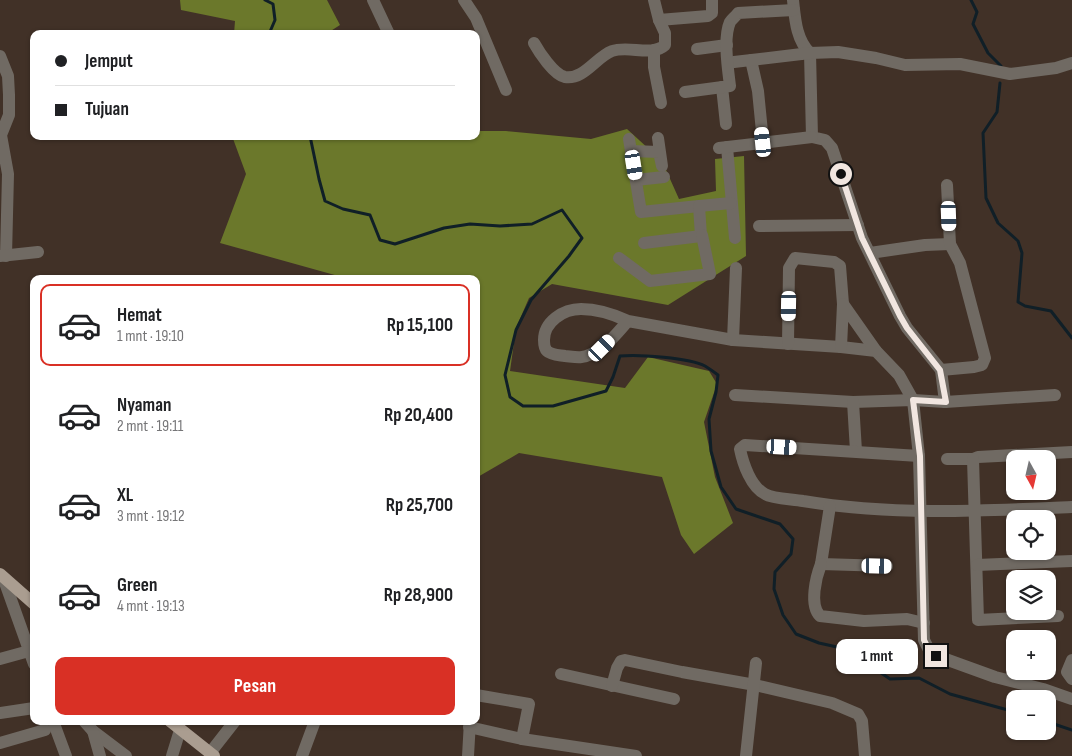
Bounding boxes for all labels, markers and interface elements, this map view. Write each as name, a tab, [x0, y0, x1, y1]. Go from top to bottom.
text: Jemput	[85, 50, 133, 73]
text: Tujuan	[85, 98, 129, 121]
car	[753, 126, 772, 158]
car	[624, 149, 643, 181]
route start	[830, 163, 852, 185]
car	[940, 201, 957, 231]
car	[781, 291, 796, 321]
icon: car	[57, 303, 102, 348]
text: Hemat	[117, 304, 162, 327]
text: Rp 15,100	[387, 314, 453, 337]
text: 1 mnt · 19:10	[117, 327, 184, 346]
car	[586, 332, 617, 364]
icon: car	[57, 393, 102, 438]
text: Nyaman	[117, 394, 171, 417]
text: Rp 20,400	[384, 404, 453, 427]
text: 2 mnt · 19:11	[117, 417, 183, 436]
car	[766, 439, 797, 455]
north arrow	[1006, 450, 1056, 500]
map controls	[1006, 450, 1056, 740]
icon: car	[57, 483, 102, 528]
text: XL	[117, 484, 133, 507]
text: Rp 25,700	[386, 494, 453, 517]
text: 3 mnt · 19:12	[117, 507, 185, 526]
button: locate	[1006, 510, 1056, 560]
car	[861, 558, 892, 574]
button: layers	[1006, 570, 1056, 620]
icon: car	[57, 573, 102, 618]
text: Green	[117, 574, 157, 597]
text: Rp 28,900	[384, 584, 453, 607]
text: 4 mnt · 19:13	[117, 597, 185, 616]
button: +	[1006, 630, 1056, 680]
callout: 1 mnt	[836, 638, 918, 674]
route end	[925, 645, 947, 667]
text: 1 mnt	[861, 647, 893, 666]
button: Pesan	[55, 657, 455, 715]
button: −	[1006, 690, 1056, 740]

